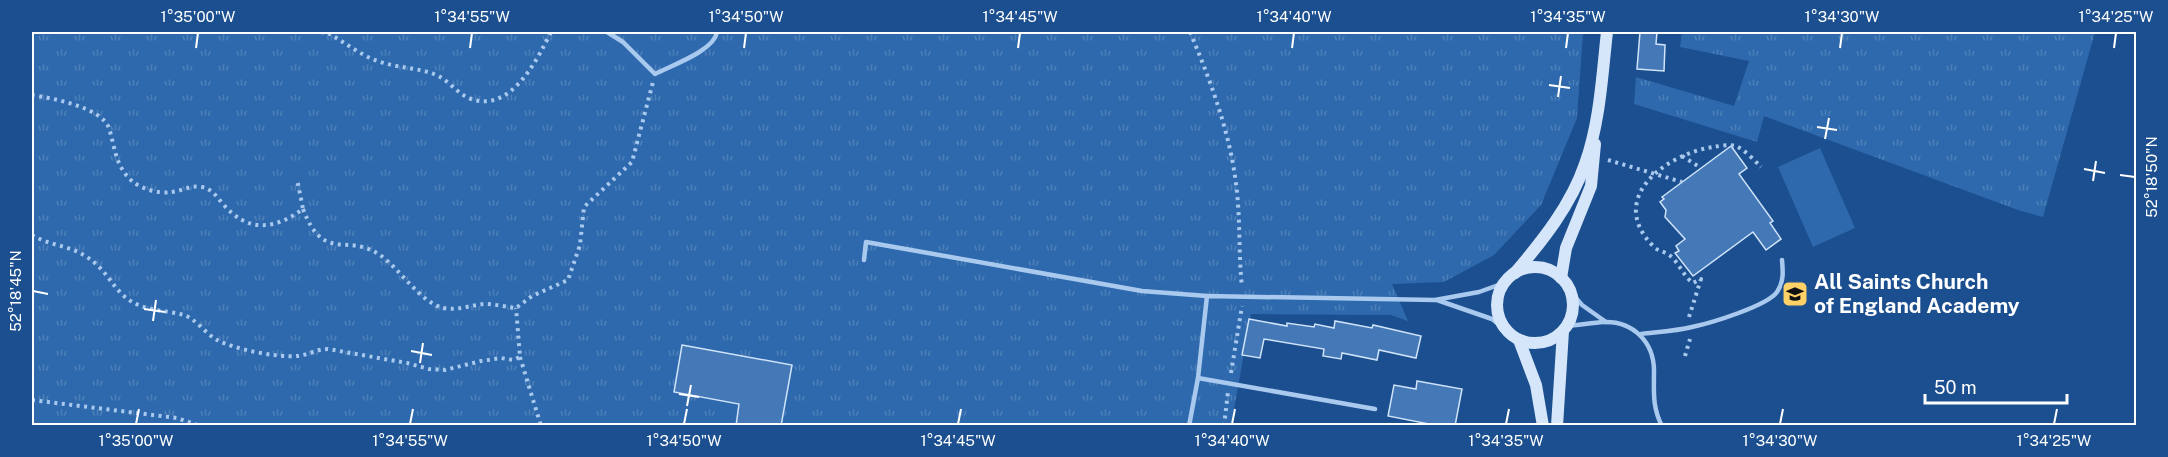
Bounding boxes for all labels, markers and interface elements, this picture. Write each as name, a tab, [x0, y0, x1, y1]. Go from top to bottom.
text: 1°35'00"W	[161, 8, 235, 25]
text: 1°34'55"W	[434, 8, 510, 25]
text: 1°34'50"W	[708, 8, 784, 25]
text: 1°34'45"W	[982, 8, 1058, 25]
text: 1°34'40"W	[1257, 8, 1331, 25]
text: 1°34'35"W	[1530, 8, 1606, 25]
text: 1°34'30"W	[1805, 8, 1879, 25]
text: 1°34'25"W	[2079, 8, 2153, 25]
text: 52°18'50"N	[2143, 136, 2160, 218]
text: 52°18'45"N	[7, 250, 24, 332]
place label: All Saints Church of England Academy	[1814, 269, 2020, 318]
school or university icon: All Saints Church of England Academy	[1780, 279, 1810, 309]
scale bar	[1925, 367, 2068, 405]
text: 50 m	[1934, 377, 1977, 398]
text: 1°35'00"W	[99, 432, 173, 449]
text: 1°34'55"W	[372, 432, 448, 449]
text: 1°34'50"W	[646, 432, 722, 449]
text: 1°34'45"W	[920, 432, 996, 449]
text: 1°34'40"W	[1195, 432, 1269, 449]
text: 1°34'35"W	[1468, 432, 1544, 449]
text: 1°34'30"W	[1743, 432, 1817, 449]
text: 1°34'25"W	[2017, 432, 2091, 449]

